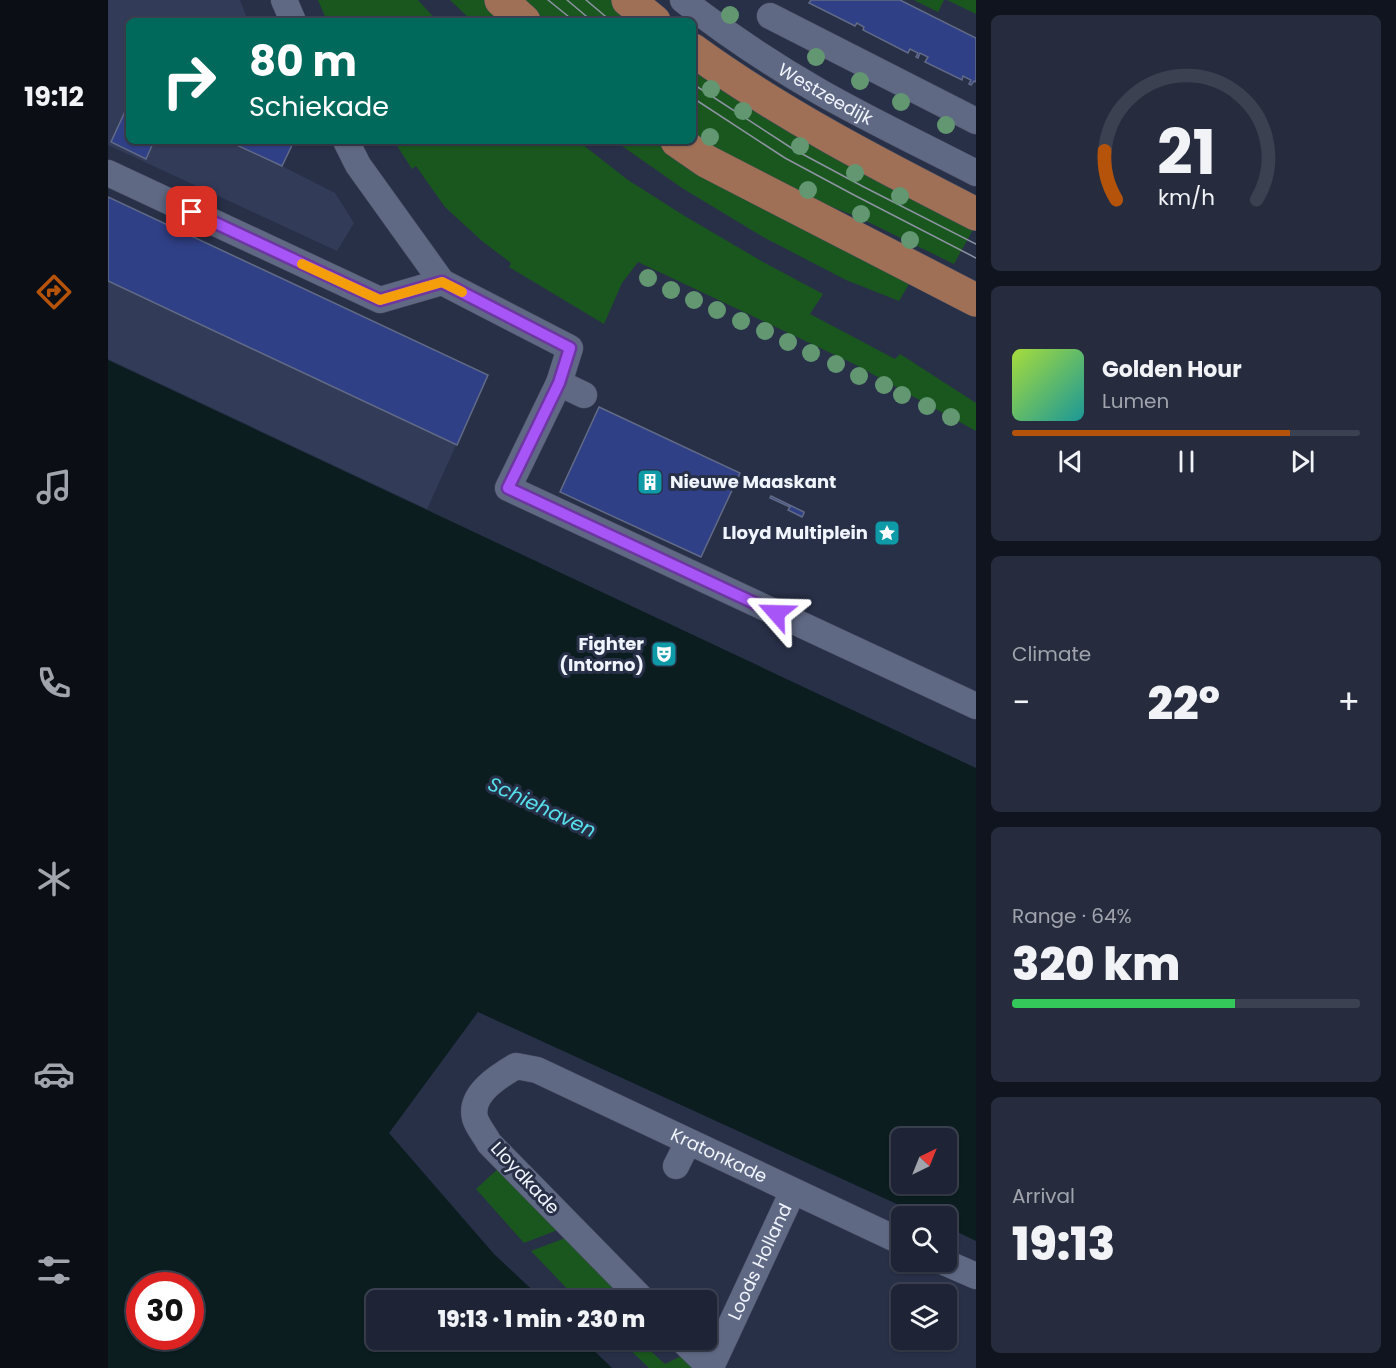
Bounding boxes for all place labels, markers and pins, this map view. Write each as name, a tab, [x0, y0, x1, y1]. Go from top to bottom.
pin	[166, 186, 217, 237]
building icon: Nieuwe Maaskant	[635, 467, 665, 497]
place label: Nieuwe Maaskant	[670, 469, 836, 494]
place icon: Lloyd Multiplein	[872, 518, 902, 548]
place label: Lloyd Multiplein	[723, 520, 868, 545]
place label: Fighter (Intorno)	[559, 631, 644, 677]
theatre icon: Fighter (Intorno)	[649, 639, 679, 669]

